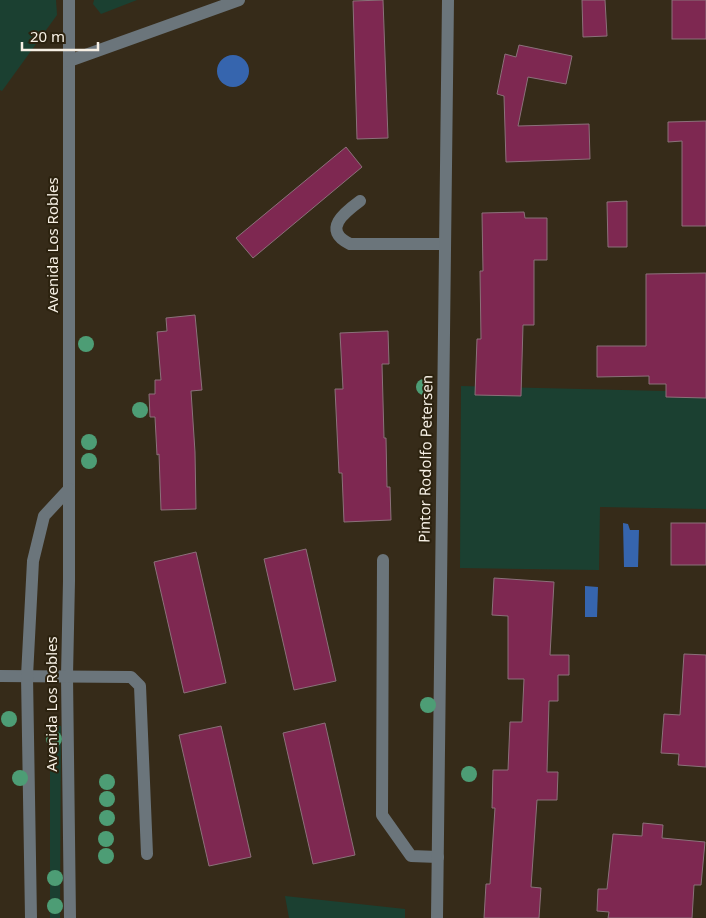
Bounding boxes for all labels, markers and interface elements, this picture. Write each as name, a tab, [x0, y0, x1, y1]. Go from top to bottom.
scale bar	[22, 20, 99, 52]
text: 20 m	[30, 26, 65, 46]
street label: Avenida Los Robles	[42, 177, 62, 313]
street label: Pintor Rodolfo Petersen	[414, 375, 436, 543]
street label: Avenida Los Robles	[41, 636, 61, 772]

